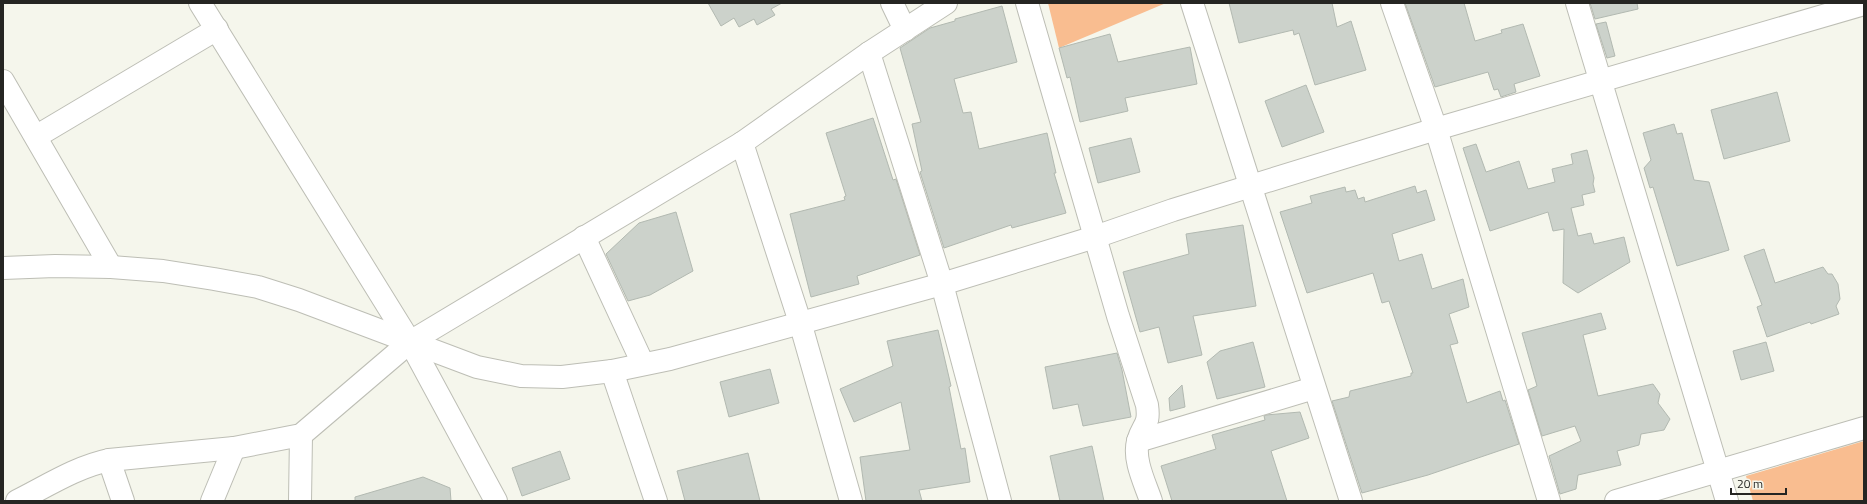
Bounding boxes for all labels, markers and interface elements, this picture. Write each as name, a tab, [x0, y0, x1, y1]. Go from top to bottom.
scale bar	[1731, 470, 1786, 496]
text: 20 m	[1737, 474, 1763, 493]

